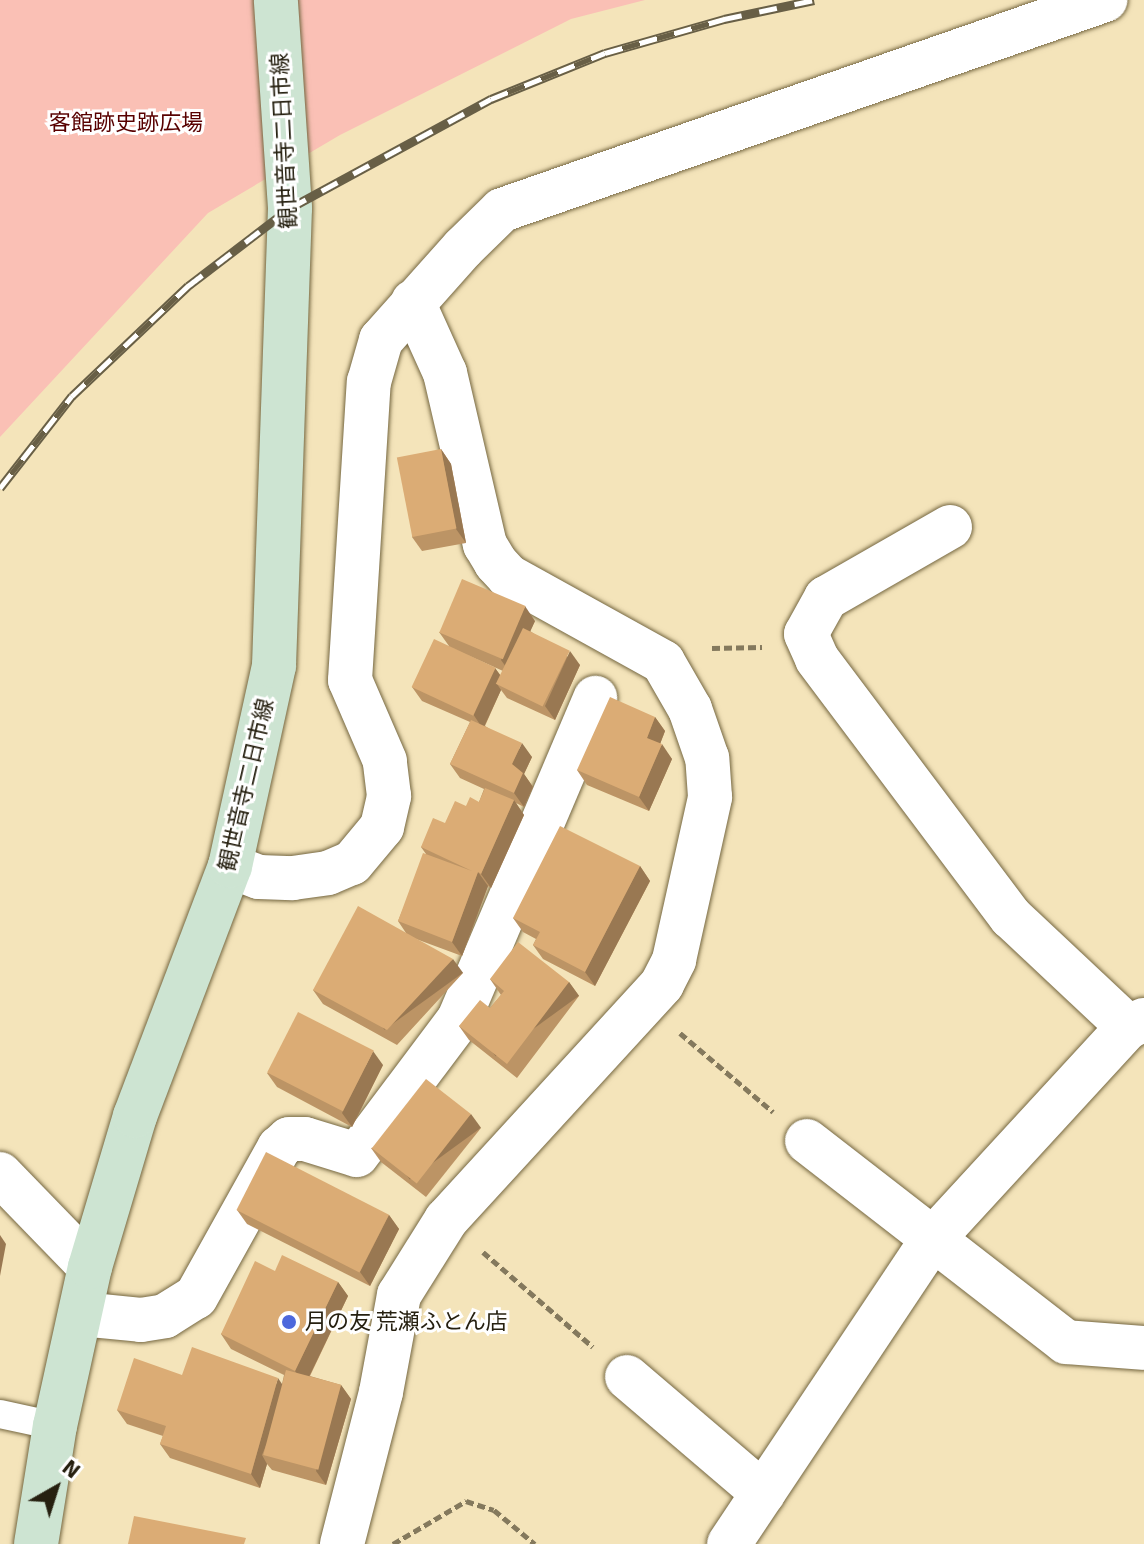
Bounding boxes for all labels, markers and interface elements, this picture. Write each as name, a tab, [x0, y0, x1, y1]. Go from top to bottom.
street label: 観世音寺二日市線	[266, 52, 302, 230]
park label: 客館跡史跡広場	[49, 110, 203, 136]
street label: 観世音寺二日市線	[213, 696, 279, 874]
place label: 月の友 荒瀬ふとん店	[305, 1309, 508, 1335]
marker: 月の友 荒瀬ふとん店	[280, 1313, 298, 1331]
north arrow	[16, 1448, 96, 1528]
text: N	[57, 1454, 86, 1484]

